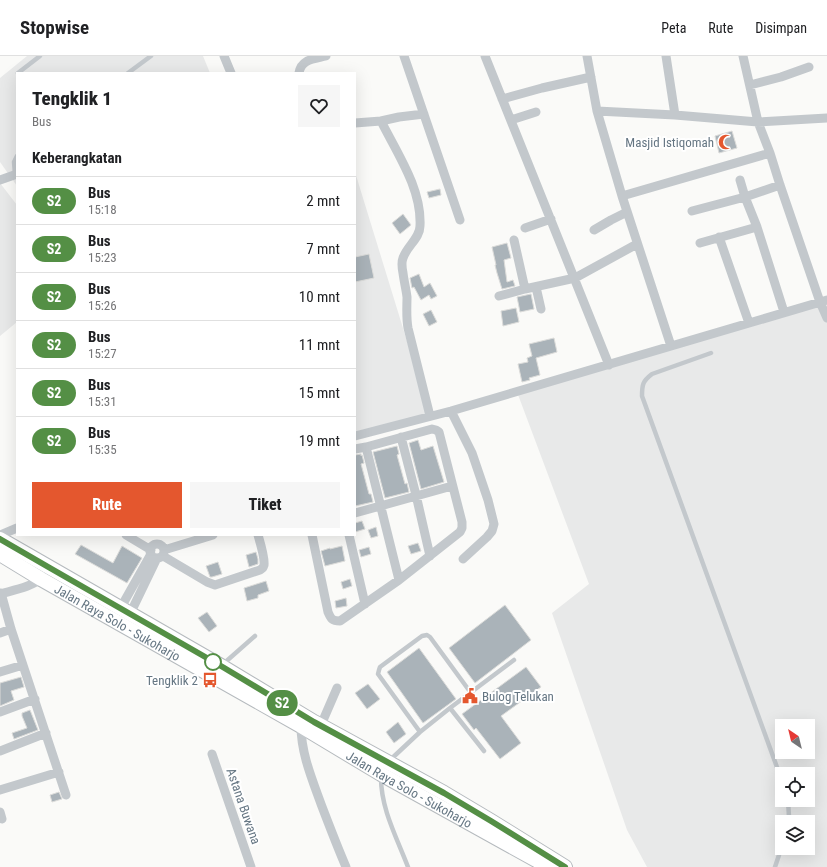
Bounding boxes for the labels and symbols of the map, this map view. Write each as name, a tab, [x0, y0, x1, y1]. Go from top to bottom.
mosque icon: Masjid Istiqomah	[717, 133, 735, 151]
place label: Masjid Istiqomah	[625, 135, 714, 150]
street label: Jalan Raya Solo - Sukoharjo	[52, 581, 183, 664]
unlabelled marker	[204, 653, 222, 671]
bus stop icon: Tengklik 2	[201, 671, 219, 689]
place label: Tengklik 2	[146, 673, 198, 688]
public building icon: Bulog Telukan	[461, 687, 479, 705]
place label: Bulog Telukan	[482, 689, 554, 704]
line badge: S2	[264, 690, 300, 716]
north arrow	[775, 719, 815, 759]
street label: Jalan Raya Solo - Sukoharjo	[343, 748, 474, 831]
street label: Astana Buwana	[223, 766, 264, 846]

